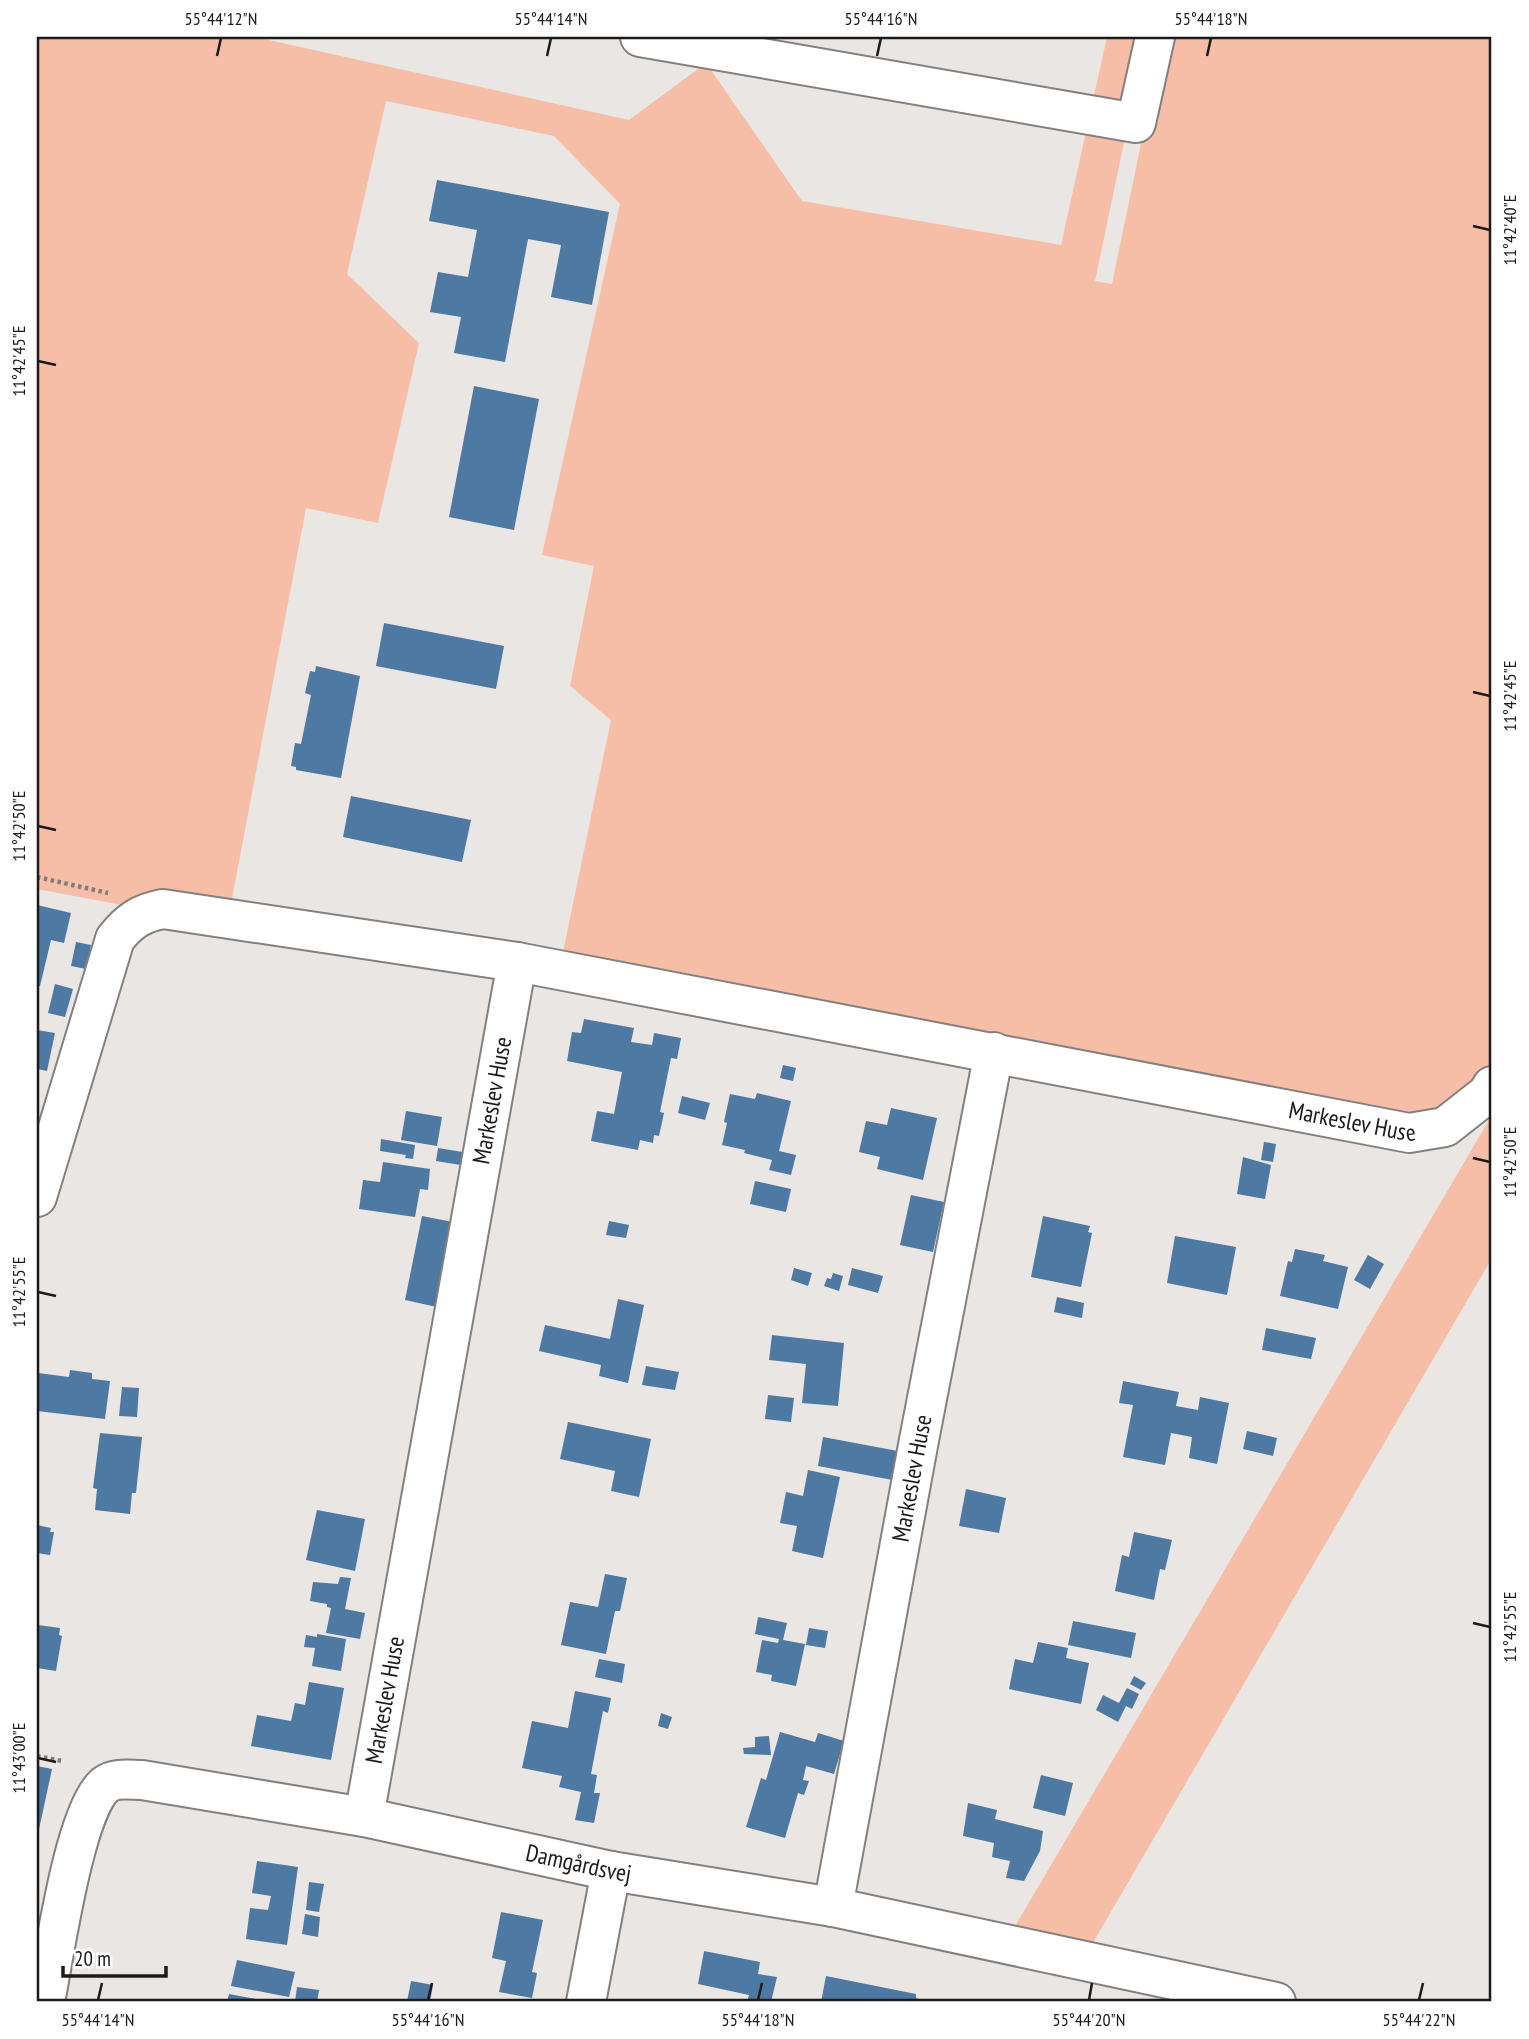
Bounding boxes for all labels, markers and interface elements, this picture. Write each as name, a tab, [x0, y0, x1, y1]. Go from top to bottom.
text: 55°44'12"N	[185, 7, 257, 30]
text: 55°44'14"N	[515, 7, 587, 30]
text: 55°44'16"N	[845, 7, 917, 30]
text: 55°44'18"N	[1175, 7, 1247, 30]
text: 11°42'40"E	[1498, 195, 1521, 265]
text: 11°42'45"E	[7, 326, 30, 396]
text: 11°42'45"E	[1498, 661, 1521, 731]
text: 11°42'50"E	[7, 791, 30, 861]
street label: Markeslev Huse	[465, 1034, 518, 1166]
street label: Markeslev Huse	[1286, 1094, 1418, 1148]
text: 11°42'50"E	[1498, 1127, 1521, 1197]
text: 11°42'55"E	[7, 1257, 30, 1327]
street label: Markeslev Huse	[885, 1412, 939, 1544]
text: 11°42'55"E	[1498, 1592, 1521, 1662]
street label: Markeslev Huse	[358, 1634, 411, 1766]
text: 11°43'00"E	[7, 1723, 30, 1793]
street label: Damgårdsvej	[523, 1837, 634, 1889]
scale bar	[63, 1934, 166, 1978]
text: 20 m	[74, 1945, 111, 1972]
text: 55°44'14"N	[62, 2008, 134, 2031]
text: 55°44'16"N	[392, 2008, 464, 2031]
text: 55°44'18"N	[722, 2008, 794, 2031]
text: 55°44'20"N	[1053, 2008, 1125, 2031]
text: 55°44'22"N	[1383, 2008, 1455, 2031]

